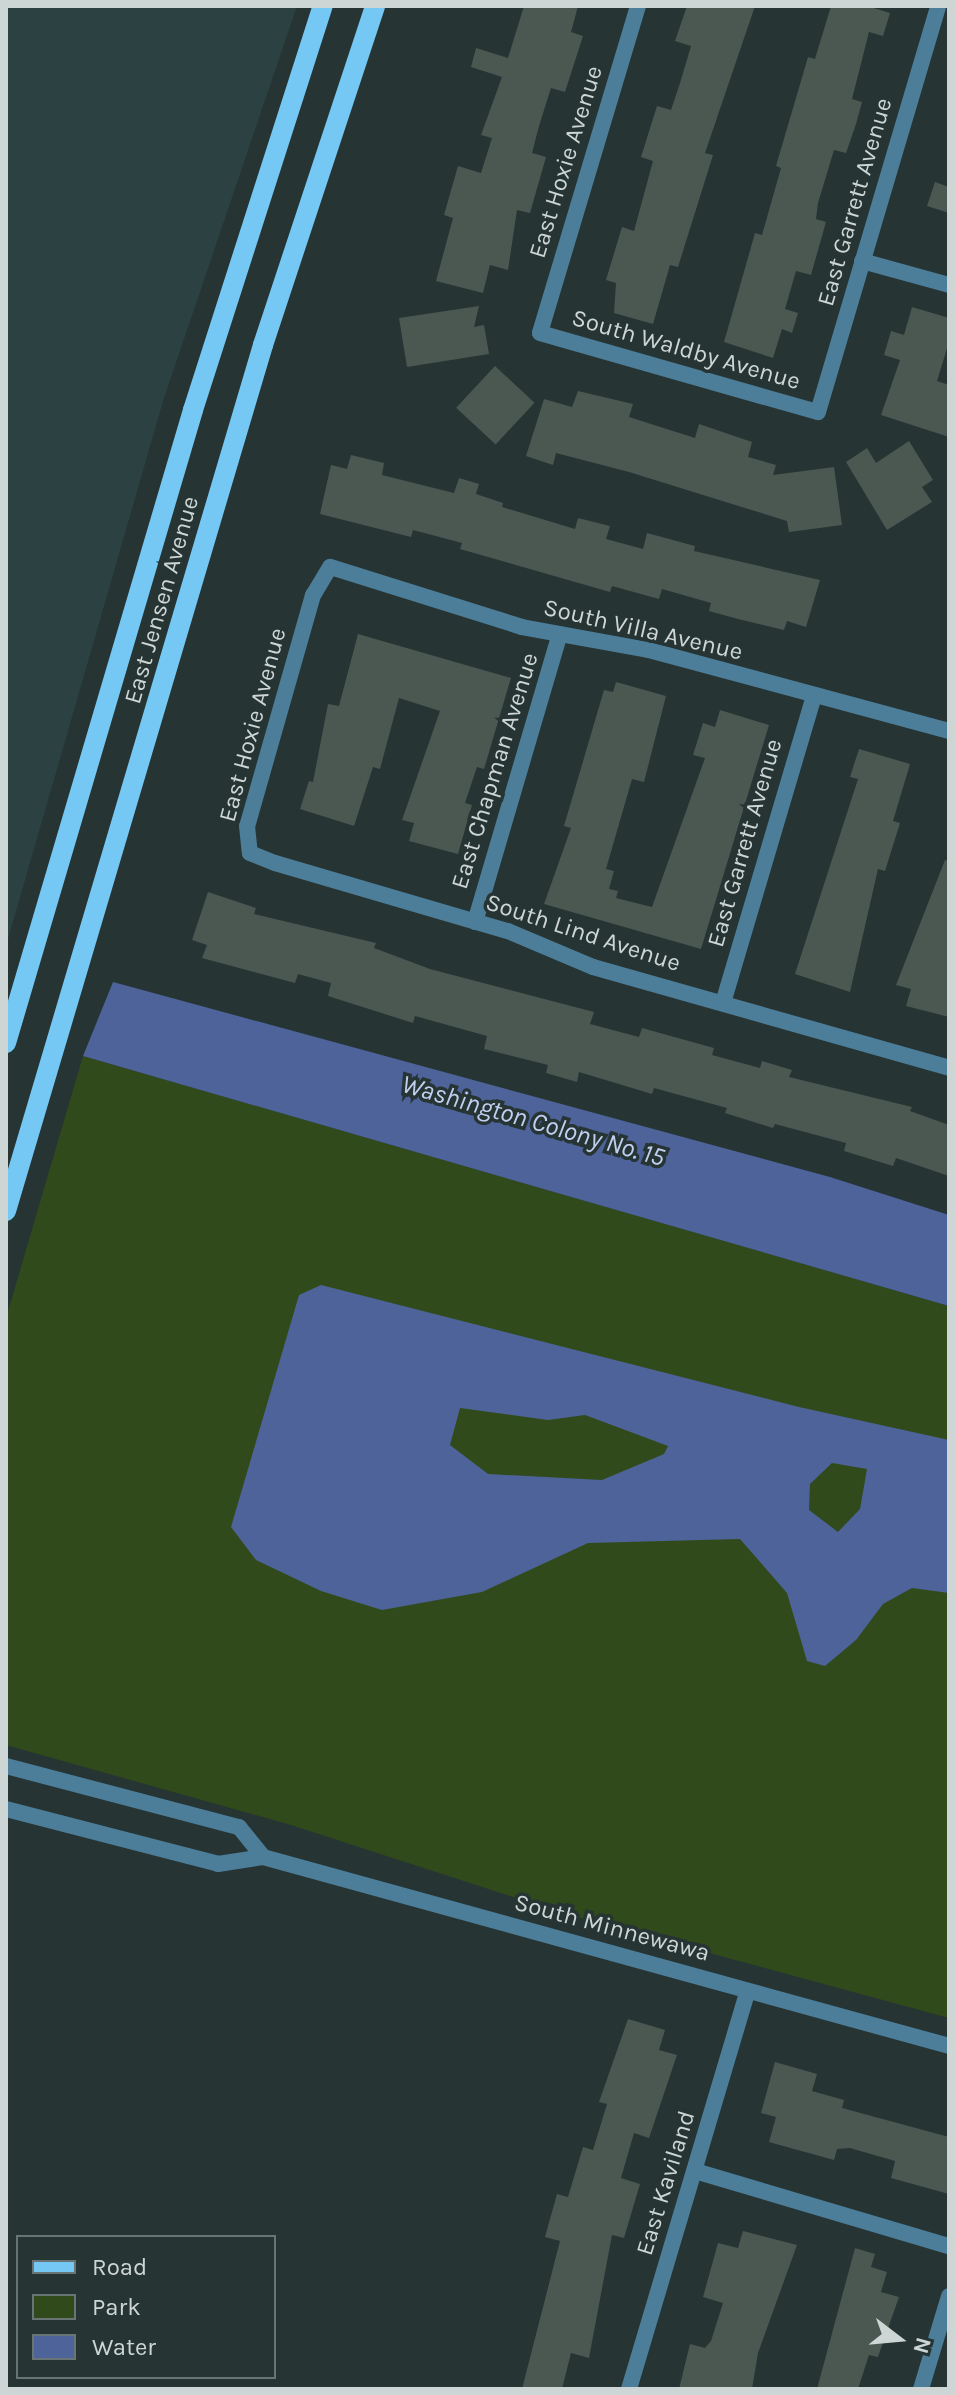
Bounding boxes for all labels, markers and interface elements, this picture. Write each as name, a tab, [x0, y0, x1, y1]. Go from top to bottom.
street label: East Hoxie Avenue	[523, 62, 609, 262]
street label: East Garrett Avenue	[812, 95, 898, 309]
street label: South Waldby Avenue	[568, 304, 804, 396]
street label: East Jensen Avenue	[119, 493, 205, 707]
street label: South Villa Avenue	[541, 593, 745, 667]
street label: East Hoxie Avenue	[213, 625, 293, 825]
street label: East Chapman Avenue	[445, 649, 545, 893]
street label: East Garrett Avenue	[702, 736, 788, 950]
street label: South Lind Avenue	[482, 888, 684, 978]
water label: Washington Colony No. 15	[398, 1068, 668, 1174]
street label: South Minnewawa	[511, 1888, 713, 1968]
street label: East Kaviland	[630, 2107, 702, 2259]
legend	[16, 2235, 276, 2379]
text: Road	[92, 2253, 147, 2281]
text: Park	[92, 2293, 141, 2321]
north arrow	[859, 2299, 939, 2379]
text: Water	[92, 2333, 156, 2361]
text: N	[907, 2334, 937, 2357]

